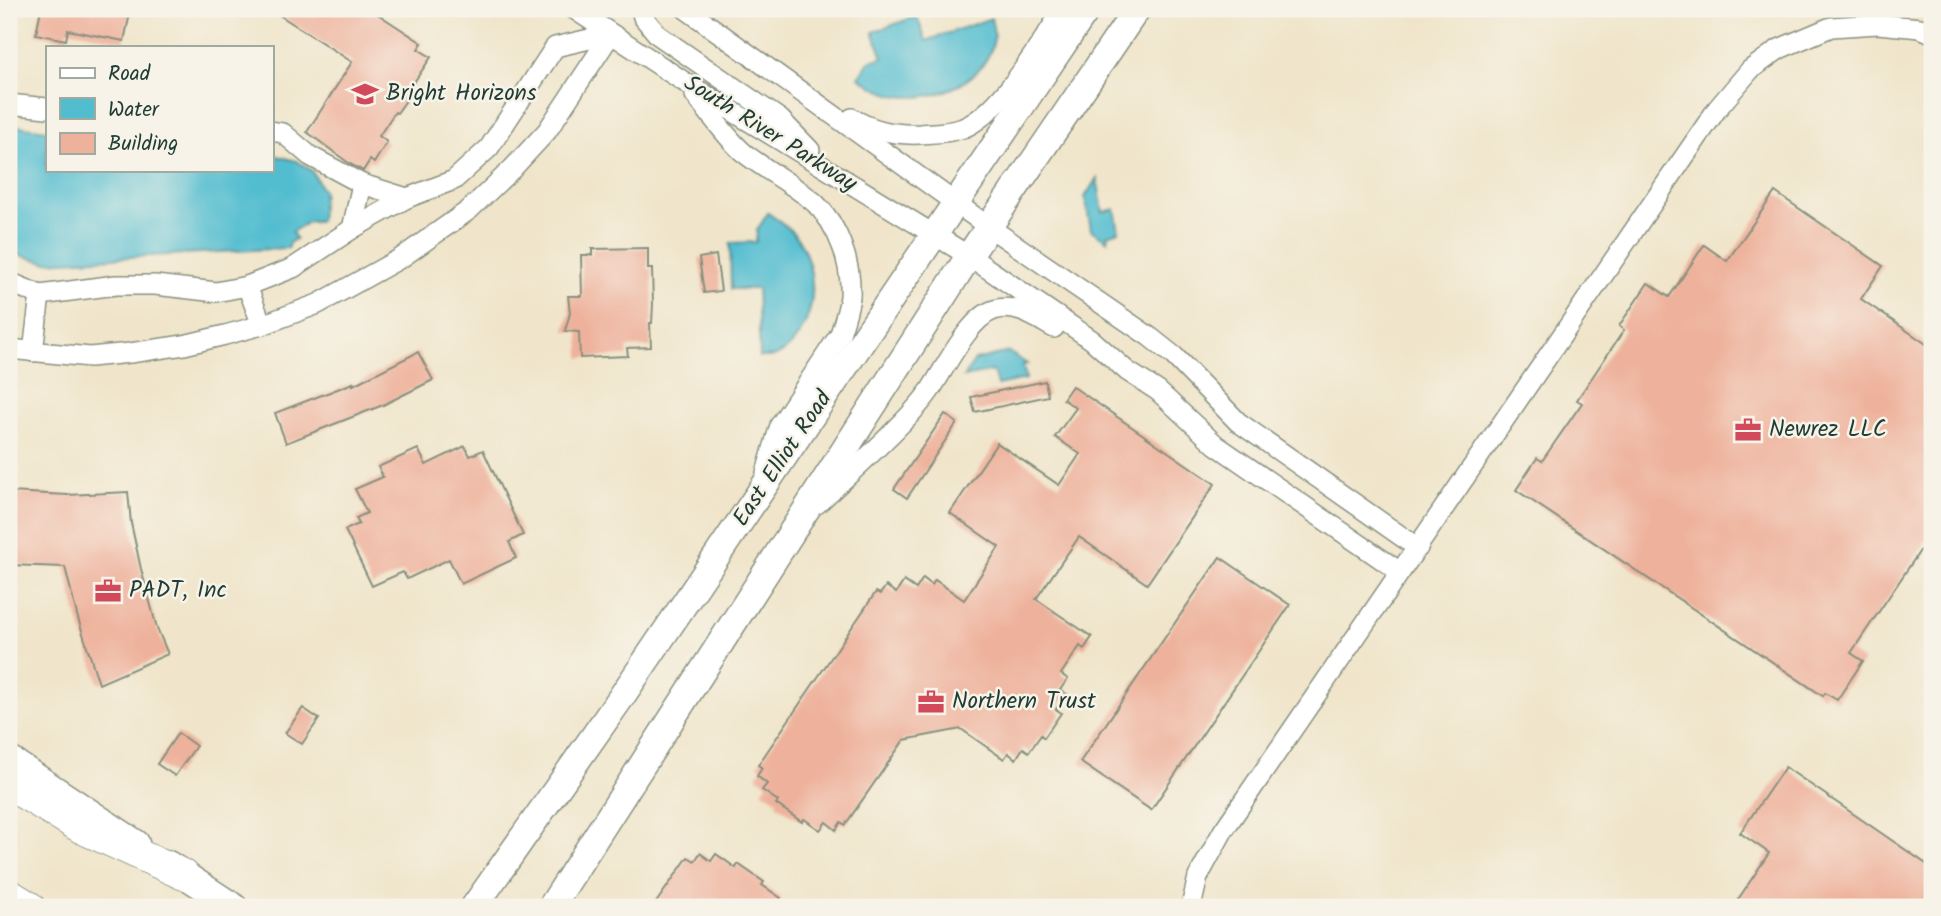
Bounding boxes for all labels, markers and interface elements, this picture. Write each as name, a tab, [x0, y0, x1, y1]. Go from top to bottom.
legend	[46, 46, 273, 172]
text: Road	[108, 58, 151, 91]
street label: South River Parkway	[676, 66, 864, 202]
place label: Bright Horizons	[386, 76, 537, 112]
school or university icon: Bright Horizons	[350, 79, 380, 109]
text: Water	[108, 94, 160, 127]
text: Building	[108, 128, 178, 161]
street label: East Elliot Road	[724, 383, 842, 534]
place label: Newrez LLC	[1769, 412, 1887, 448]
office icon: Newrez LLC	[1733, 415, 1763, 445]
place label: PADT, Inc	[129, 573, 227, 609]
office icon: PADT, Inc	[93, 576, 123, 606]
place label: Northern Trust	[952, 684, 1097, 720]
office icon: Northern Trust	[916, 687, 946, 717]

